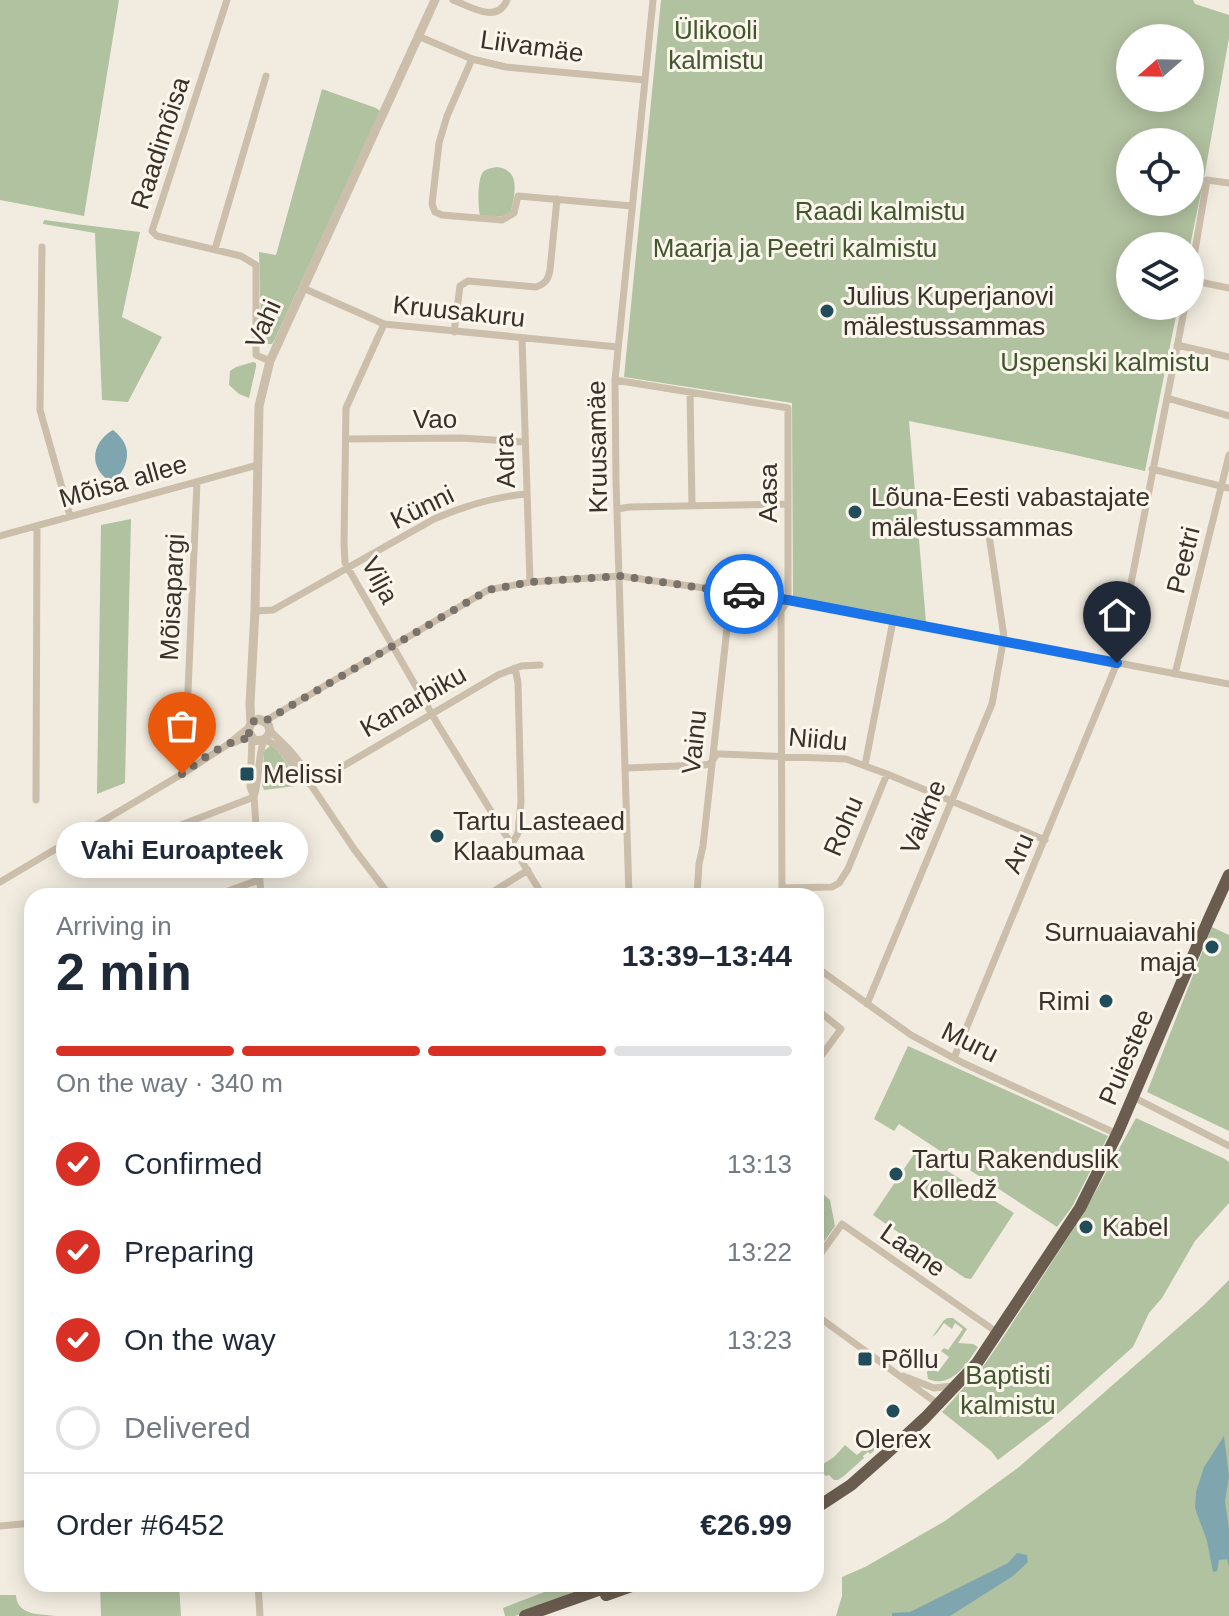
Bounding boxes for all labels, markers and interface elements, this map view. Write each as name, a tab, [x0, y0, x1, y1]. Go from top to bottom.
park label: Ülikooli kalmistu	[668, 15, 764, 75]
street label: Liivamäe	[478, 24, 586, 68]
north arrow	[1116, 24, 1204, 112]
map controls	[1116, 24, 1204, 320]
street label: Raadimõisa	[125, 73, 196, 213]
button: locate	[1116, 128, 1204, 216]
park label: Raadi kalmistu	[795, 196, 965, 226]
button: layers	[1116, 232, 1204, 320]
park label: Maarja ja Peetri kalmistu	[653, 233, 937, 263]
place label: Julius Kuperjanovi mälestussammas	[843, 281, 1054, 341]
street label: Kruusakuru	[391, 289, 527, 333]
street label: Vahi	[239, 295, 287, 353]
marker: Julius Kuperjanovi mälestussammas	[818, 302, 836, 320]
park label: Uspenski kalmistu	[1000, 347, 1210, 377]
street label: Kruusamäe	[581, 380, 613, 514]
street label: Vao	[413, 404, 457, 434]
street label: Adra	[489, 432, 521, 489]
street label: Mõisa allee	[56, 448, 190, 514]
street label: Aasa	[753, 463, 783, 523]
street label: Künni	[386, 479, 458, 535]
place label: Lõuna-Eesti vabastajate mälestussammas	[871, 482, 1150, 542]
marker: Lõuna-Eesti vabastajate mälestussammas	[846, 503, 864, 521]
street label: Peetri	[1160, 523, 1206, 597]
street label: Mõisapargi	[154, 533, 190, 661]
street label: Vilja	[355, 551, 405, 609]
courier	[704, 554, 784, 634]
icon: car	[722, 572, 766, 616]
pin	[1083, 581, 1151, 663]
icon: home	[1095, 593, 1139, 637]
street label: Kanarbiku	[355, 659, 471, 743]
pin	[148, 692, 216, 774]
icon: bag	[160, 704, 204, 748]
street label: Vainu	[676, 708, 712, 776]
street label: Niidu	[787, 721, 849, 757]
place label: Melissi	[263, 759, 342, 789]
marker: Melissi	[238, 765, 256, 783]
street label: Vaikne	[894, 775, 952, 859]
street label: Rohu	[817, 792, 869, 860]
place label: Tartu Lasteaed Klaabumaa	[453, 806, 625, 866]
callout: Vahi Euroapteek	[56, 822, 308, 878]
marker: Tartu Lasteaed Klaabumaa	[428, 827, 446, 845]
street label: Aru	[996, 829, 1040, 877]
text: Vahi Euroapteek	[81, 835, 283, 865]
text: Arriving in	[56, 911, 172, 941]
place label: Surnuaiavahi maja	[1044, 917, 1197, 977]
marker: Surnuaiavahi maja	[1203, 938, 1221, 956]
text: 13:39–13:44	[622, 939, 792, 972]
text: 2 min	[56, 943, 192, 1001]
place label: Rimi	[1038, 986, 1090, 1016]
marker: Rimi	[1097, 992, 1115, 1010]
street label: Puiestee	[1092, 1005, 1160, 1109]
street label: Muru	[937, 1016, 1003, 1068]
text: On the way · 340 m	[56, 1068, 283, 1098]
icon: check	[56, 1142, 100, 1186]
place label: Tartu Rakenduslik Kolledž	[912, 1144, 1120, 1204]
text: Confirmed	[124, 1147, 262, 1180]
text: 13:13	[727, 1149, 792, 1179]
marker: Tartu Rakenduslik Kolledž	[887, 1165, 905, 1183]
place label: Kabel	[1102, 1212, 1169, 1242]
street label: Laane	[875, 1217, 951, 1283]
marker: Kabel	[1077, 1218, 1095, 1236]
icon: check	[56, 1230, 100, 1274]
text: Preparing	[124, 1235, 254, 1268]
text: 13:22	[727, 1237, 792, 1267]
icon: check	[56, 1318, 100, 1362]
text: On the way	[124, 1323, 276, 1356]
text: 13:23	[727, 1325, 792, 1355]
place label: Põllu	[881, 1344, 939, 1374]
marker: Põllu	[856, 1350, 874, 1368]
park label: Baptisti kalmistu	[960, 1360, 1056, 1420]
marker: Olerex	[884, 1402, 902, 1420]
text: Delivered	[124, 1411, 251, 1444]
place label: Olerex	[855, 1424, 931, 1454]
text: Order #6452	[56, 1508, 224, 1541]
text: €26.99	[700, 1508, 792, 1541]

